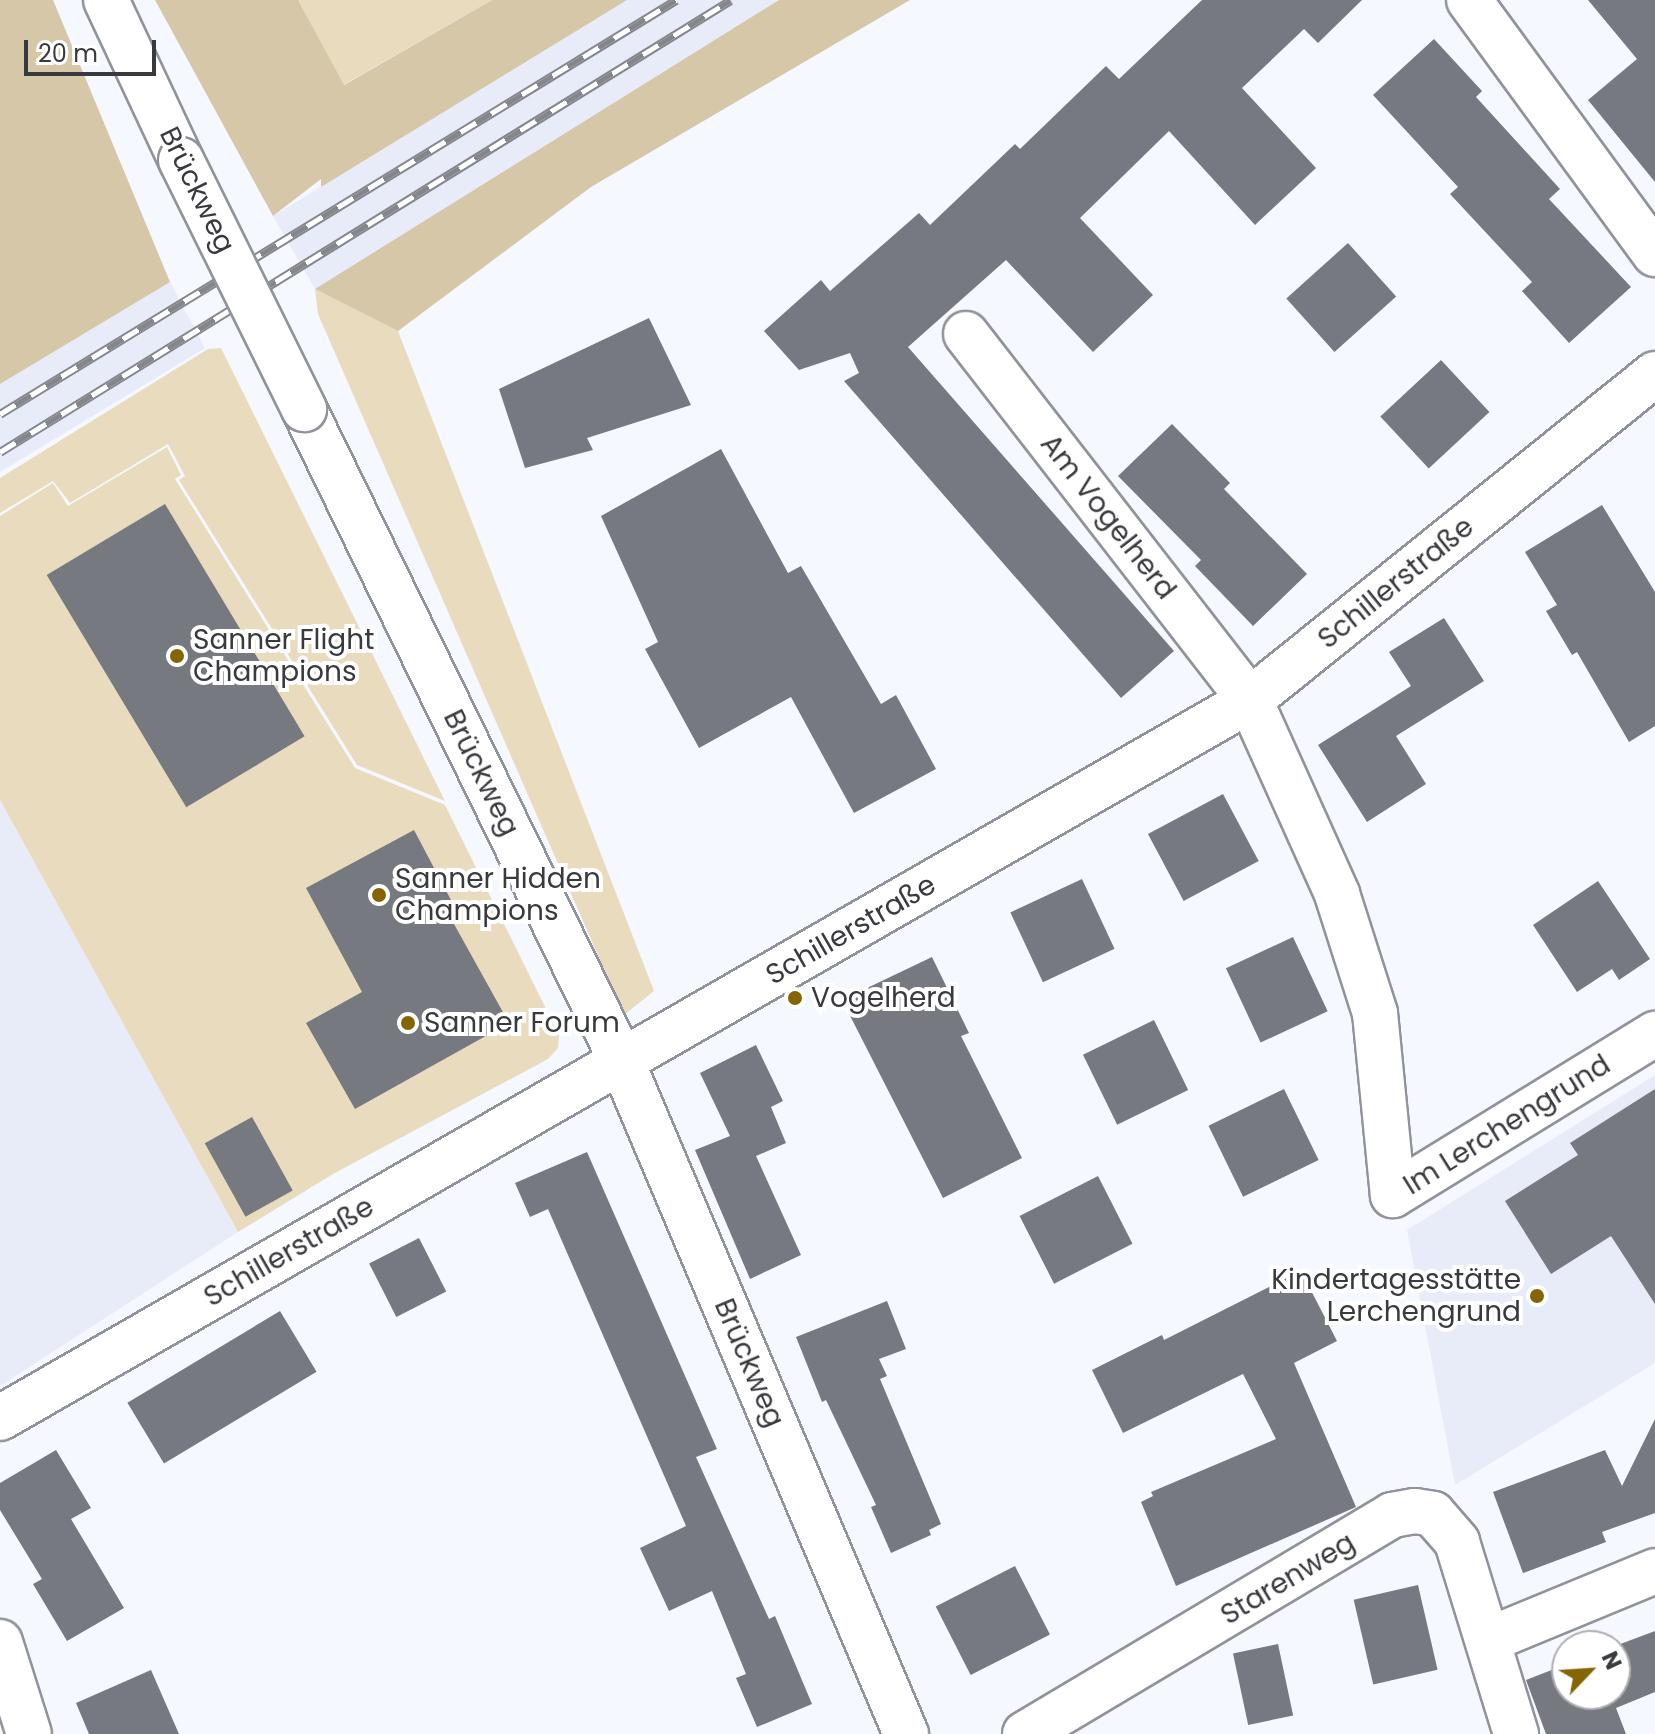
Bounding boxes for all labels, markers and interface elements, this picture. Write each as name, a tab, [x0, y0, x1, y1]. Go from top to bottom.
scale bar	[28, 24, 160, 74]
text: 20 m	[38, 37, 98, 70]
street label: Brückweg	[152, 121, 242, 259]
street label: Am Vogelherd	[1033, 428, 1183, 606]
street label: Schillerstraße	[1311, 510, 1481, 656]
place label: Sanner Flight Champions	[193, 623, 374, 689]
marker: Sanner Flight Champions	[168, 647, 186, 665]
street label: Brückweg	[436, 704, 526, 842]
place label: Sanner Hidden Champions	[395, 862, 601, 928]
street label: Schillerstraße	[760, 868, 942, 992]
marker: Sanner Hidden Champions	[370, 886, 388, 904]
place label: Vogelherd	[811, 981, 956, 1015]
marker: Vogelherd	[786, 989, 804, 1007]
place label: Sanner Forum	[424, 1006, 620, 1040]
marker: Sanner Forum	[399, 1014, 417, 1032]
street label: Im Lerchengrund	[1397, 1048, 1617, 1202]
street label: Schillerstraße	[198, 1190, 380, 1314]
place label: Kindertagesstätte Lerchengrund	[1271, 1263, 1521, 1329]
marker: Kindertagesstätte Lerchengrund	[1528, 1287, 1546, 1305]
street label: Brückweg	[707, 1294, 791, 1432]
street label: Starenweg	[1215, 1526, 1361, 1632]
north arrow	[1551, 1630, 1631, 1710]
text: N	[1594, 1646, 1629, 1675]

